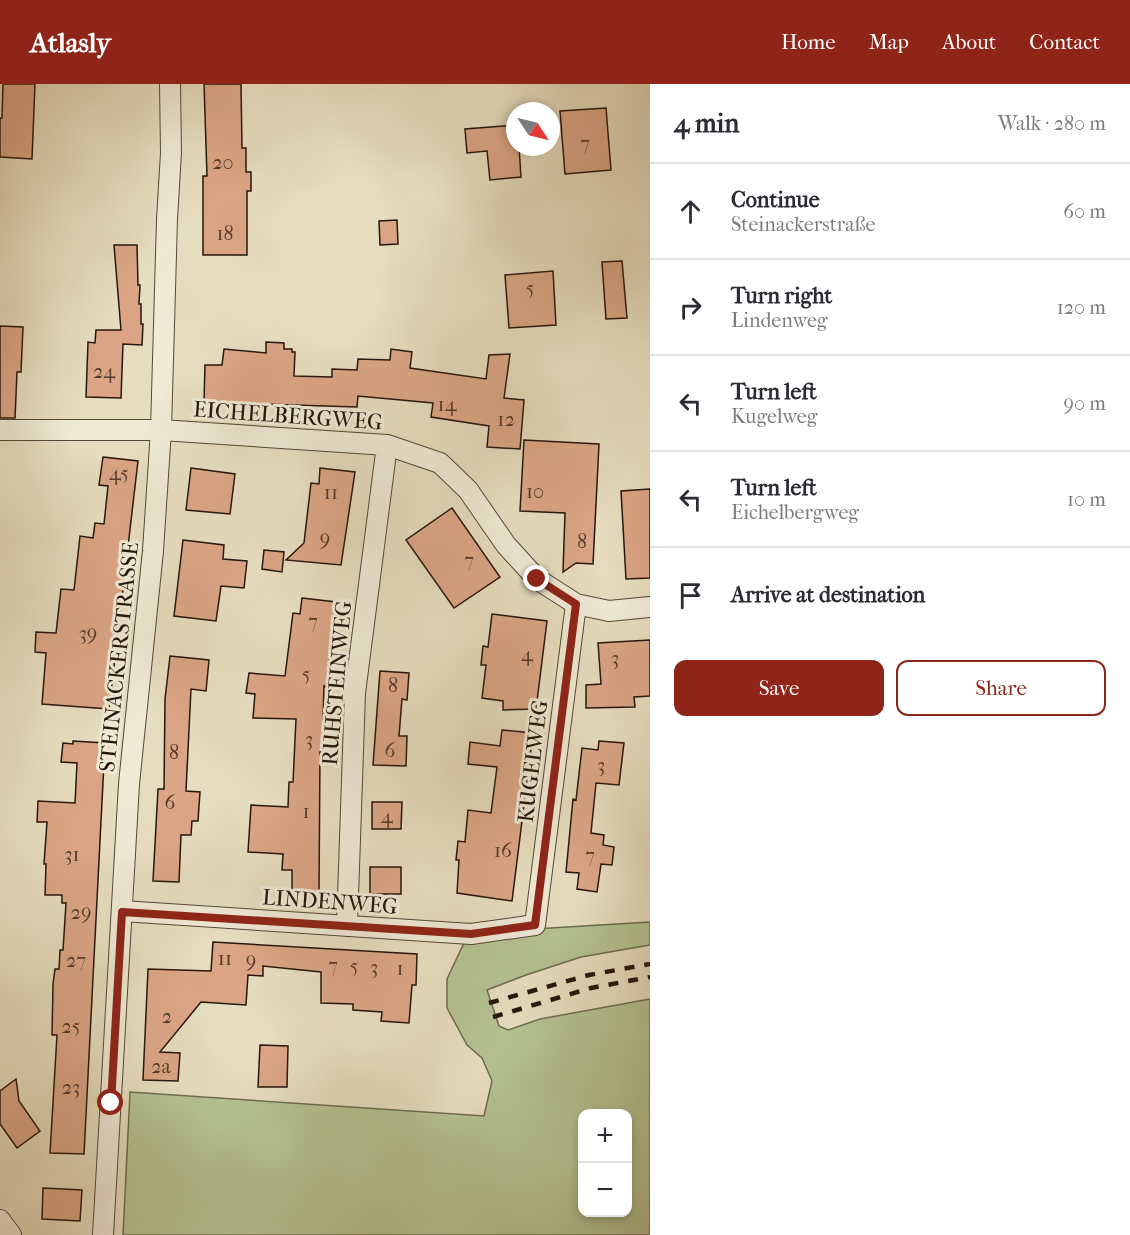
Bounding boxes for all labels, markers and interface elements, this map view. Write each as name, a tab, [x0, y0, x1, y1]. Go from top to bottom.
text: Atlasly	[30, 26, 111, 59]
text: Home	[781, 30, 836, 54]
text: Map	[869, 30, 909, 54]
text: About	[942, 30, 996, 54]
text: Contact	[1029, 30, 1100, 54]
north arrow	[506, 102, 560, 156]
text: 4 min	[674, 108, 739, 139]
text: Walk · 280 m	[998, 112, 1106, 135]
house number: 7	[580, 132, 590, 155]
house number: 20	[212, 151, 234, 174]
text: Continue	[731, 187, 820, 213]
icon: ahead	[674, 195, 707, 228]
text: 60 m	[1063, 200, 1106, 223]
text: Steinackerstraße	[731, 213, 875, 236]
house number: 18	[216, 222, 234, 245]
house number: 5	[526, 277, 534, 300]
text: Turn right	[731, 283, 832, 309]
icon: right	[674, 291, 707, 324]
text: 120 m	[1057, 296, 1106, 319]
text: Lindenweg	[731, 309, 828, 332]
house number: 24	[93, 360, 116, 383]
text: Turn left	[731, 379, 817, 405]
icon: left	[674, 387, 707, 420]
text: 90 m	[1064, 392, 1106, 415]
house number: 14	[438, 393, 458, 416]
street label: EICHELBERGWEG	[192, 396, 383, 436]
text: Kugelweg	[731, 405, 817, 428]
house number: 12	[497, 408, 515, 431]
house number: 45	[109, 462, 129, 485]
text: Turn left	[731, 475, 817, 501]
house number: 10	[526, 480, 544, 503]
house number: 11	[324, 481, 338, 504]
icon: left	[674, 483, 707, 516]
text: 10 m	[1067, 488, 1106, 511]
text: Eichelbergweg	[731, 501, 859, 524]
house number: 9	[320, 527, 330, 550]
house number: 8	[577, 530, 587, 553]
street label: STEINACKERSTRASSE	[94, 541, 144, 773]
house number: 7	[464, 549, 474, 572]
route end	[523, 565, 549, 591]
icon: arrive	[674, 579, 707, 612]
text: Arrive at destination	[731, 582, 925, 608]
street label: RUHSTEINWEG	[317, 600, 357, 766]
house number: 7	[308, 610, 318, 633]
house number: 39	[79, 622, 97, 645]
house number: 4	[521, 643, 534, 666]
house number: 3	[611, 647, 619, 670]
button: Save	[674, 660, 884, 716]
button: Share	[896, 660, 1106, 716]
house number: 5	[302, 663, 310, 686]
house number: 8	[388, 674, 398, 697]
street label: KUGELWEG	[513, 698, 553, 824]
house number: 3	[305, 728, 313, 751]
house number: 6	[385, 739, 396, 762]
house number: 8	[169, 741, 179, 764]
house number: 3	[597, 754, 605, 777]
house number: 6	[165, 791, 176, 814]
house number: 1	[302, 800, 310, 823]
house number: 4	[381, 805, 394, 828]
house number: 16	[494, 839, 512, 862]
house number: 31	[64, 843, 80, 866]
house number: 7	[585, 844, 595, 867]
street label: LINDENWEG	[261, 884, 399, 920]
house number: 29	[71, 901, 91, 924]
house number: 11	[218, 947, 232, 970]
house number: 27	[66, 949, 86, 972]
house number: 9	[246, 949, 256, 972]
house number: 7	[328, 954, 338, 977]
house number: 5	[350, 955, 358, 978]
house number: 3	[370, 956, 378, 979]
house number: 1	[396, 957, 404, 980]
house number: 2	[162, 1005, 172, 1028]
house number: 25	[62, 1015, 80, 1038]
house number: 2a	[151, 1055, 172, 1078]
house number: 23	[62, 1076, 80, 1099]
route start	[97, 1089, 123, 1115]
map controls	[578, 1109, 632, 1217]
button: +	[578, 1109, 632, 1163]
button: −	[578, 1163, 632, 1217]

